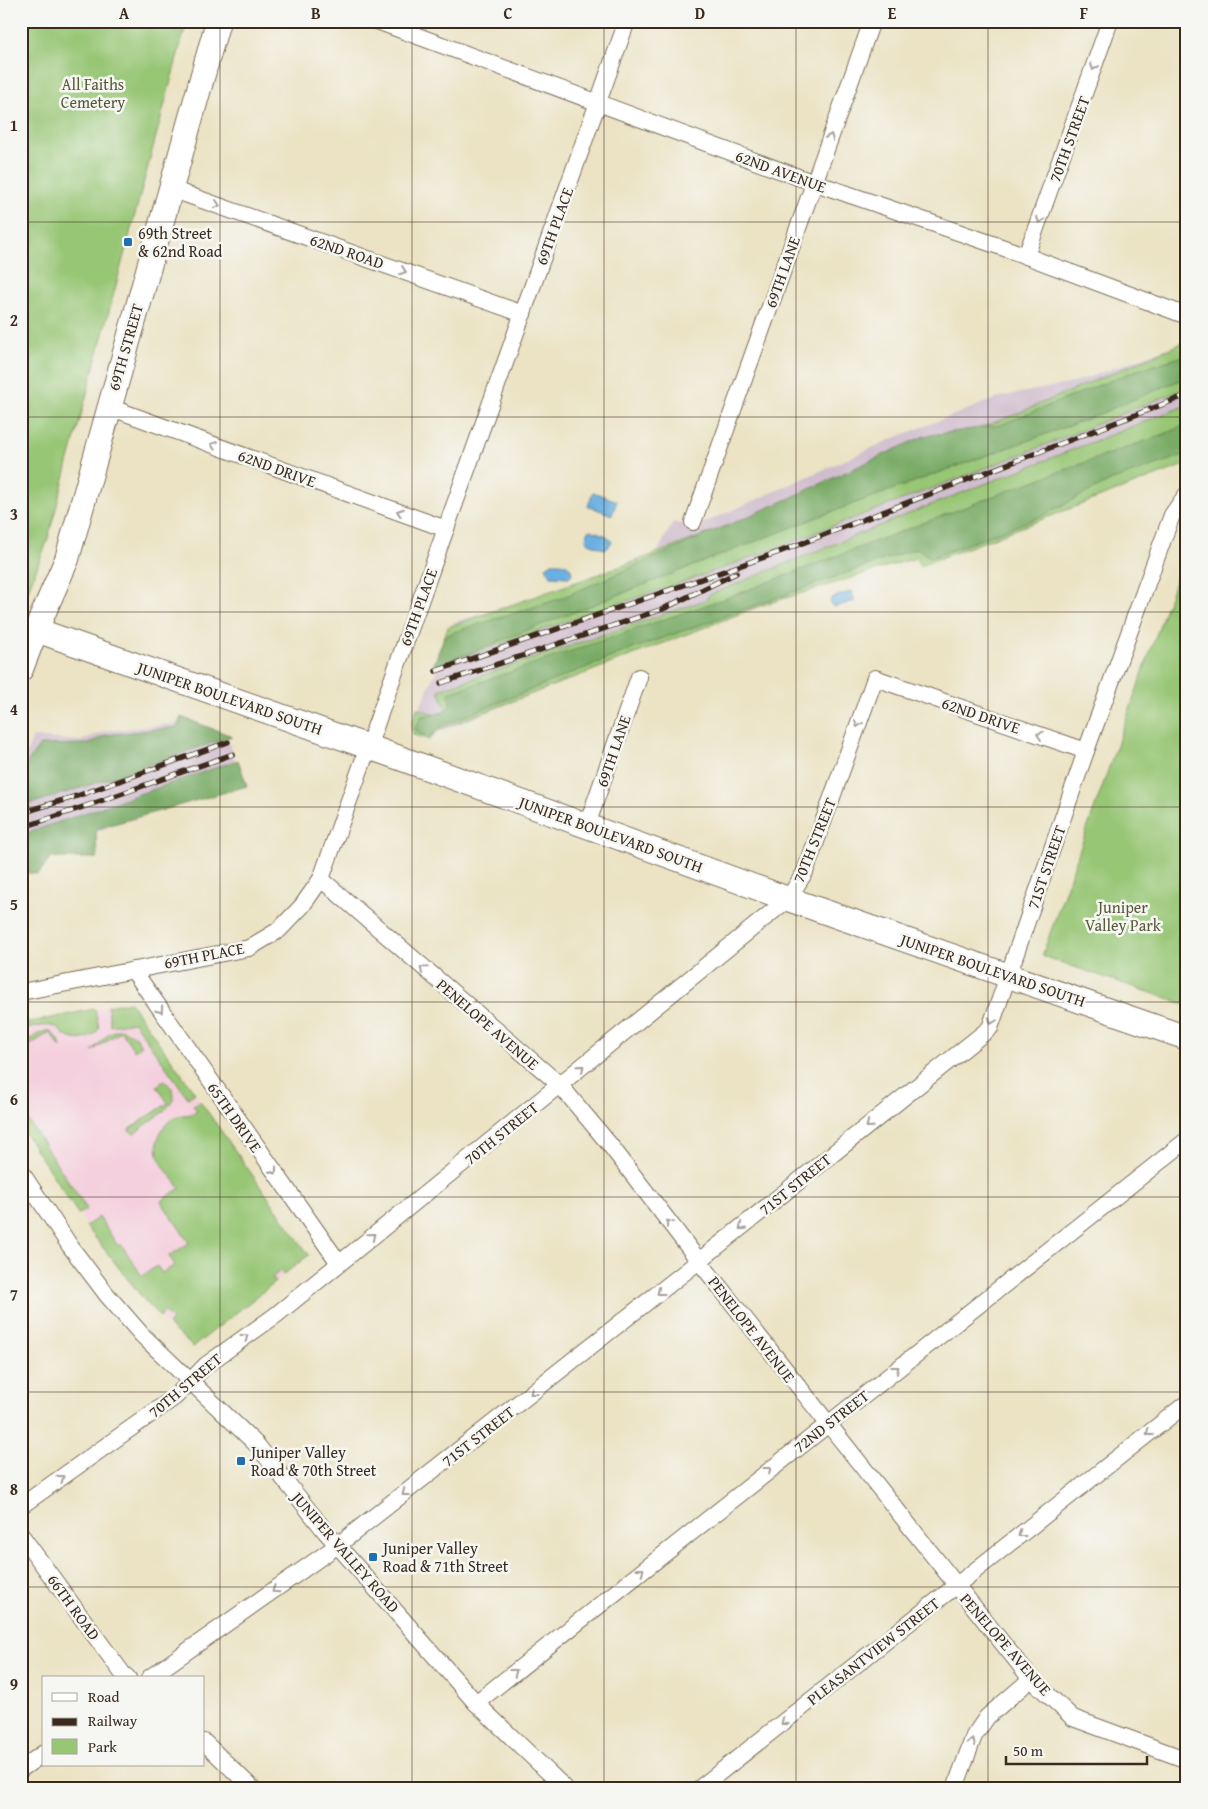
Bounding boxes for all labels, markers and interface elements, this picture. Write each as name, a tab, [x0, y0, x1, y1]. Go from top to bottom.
text: A	[119, 1, 130, 25]
text: B	[311, 1, 321, 25]
text: C	[503, 1, 513, 25]
text: D	[695, 1, 705, 25]
text: E	[888, 1, 897, 25]
text: F	[1080, 1, 1088, 25]
one-way arrow	[1090, 62, 1100, 71]
park label: All Faiths Cemetery	[61, 72, 125, 114]
street label: 70TH STREET	[1042, 93, 1096, 185]
text: 1	[10, 113, 18, 137]
one-way arrow	[824, 134, 834, 142]
street label: 62ND AVENUE	[732, 143, 830, 199]
street label: 69TH PLACE	[529, 184, 579, 268]
one-way arrow	[212, 199, 221, 209]
one-way arrow	[1035, 216, 1045, 224]
place label: 69th Street & 62nd Road	[138, 221, 223, 263]
street label: 62ND ROAD	[307, 227, 388, 275]
street label: 69TH LANE	[758, 233, 806, 311]
marker: 69th Street & 62nd Road	[122, 236, 134, 248]
one-way arrow	[398, 265, 407, 275]
street label: 69TH STREET	[101, 301, 149, 393]
text: 2	[10, 308, 18, 332]
one-way arrow	[210, 441, 219, 451]
street label: 62ND DRIVE	[235, 443, 319, 493]
text: 3	[10, 502, 18, 526]
one-way arrow	[396, 508, 404, 518]
street label: 69TH PLACE	[393, 565, 443, 649]
street label: JUNIPER BOULEVARD SOUTH	[132, 654, 326, 741]
street label: 62ND DRIVE	[939, 690, 1023, 740]
text: 4	[10, 697, 18, 721]
street label: 69TH LANE	[590, 712, 636, 790]
one-way arrow	[854, 719, 864, 728]
one-way arrow	[1037, 731, 1045, 741]
street label: JUNIPER BOULEVARD SOUTH	[514, 789, 707, 879]
street label: 70TH STREET	[786, 794, 842, 886]
street label: 71ST STREET	[1021, 822, 1071, 912]
text: 5	[10, 892, 18, 916]
park label: Juniper Valley Park	[1085, 895, 1162, 937]
street label: JUNIPER BOULEVARD SOUTH	[895, 926, 1089, 1013]
street label: 69TH PLACE	[162, 935, 246, 975]
one-way arrow	[420, 965, 429, 974]
street label: PENELOPE AVENUE	[431, 973, 545, 1075]
one-way arrow	[154, 1004, 163, 1014]
one-way arrow	[988, 1016, 998, 1025]
one-way arrow	[575, 1065, 584, 1074]
street label: 65TH DRIVE	[202, 1077, 268, 1157]
text: 6	[10, 1087, 18, 1111]
street label: 70TH STREET	[459, 1095, 543, 1171]
one-way arrow	[866, 1120, 875, 1128]
street label: 71ST STREET	[754, 1147, 836, 1221]
one-way arrow	[268, 1166, 277, 1175]
one-way arrow	[666, 1219, 675, 1229]
one-way arrow	[739, 1221, 748, 1229]
one-way arrow	[366, 1234, 375, 1242]
street label: PENELOPE AVENUE	[703, 1271, 801, 1387]
text: 7	[10, 1282, 18, 1306]
one-way arrow	[657, 1286, 666, 1295]
one-way arrow	[239, 1334, 249, 1343]
street label: 70TH STREET	[143, 1347, 227, 1423]
one-way arrow	[890, 1366, 899, 1375]
street label: 72ND STREET	[788, 1384, 874, 1458]
one-way arrow	[530, 1387, 539, 1395]
street label: 71ST STREET	[436, 1400, 520, 1472]
one-way arrow	[1145, 1428, 1154, 1437]
place label: Juniper Valley Road & 70th Street	[249, 1440, 377, 1482]
marker: Juniper Valley Road & 70th Street	[235, 1455, 247, 1467]
one-way arrow	[762, 1468, 771, 1476]
one-way arrow	[55, 1475, 65, 1484]
text: 8	[10, 1477, 18, 1501]
street label: JUNIPER VALLEY ROAD	[285, 1485, 406, 1618]
one-way arrow	[402, 1487, 411, 1495]
one-way arrow	[1017, 1528, 1027, 1537]
place label: Juniper Valley Road & 71th Street	[381, 1536, 509, 1578]
marker: Juniper Valley Road & 71th Street	[367, 1551, 379, 1563]
street label: 66TH ROAD	[42, 1569, 106, 1645]
one-way arrow	[635, 1569, 644, 1577]
one-way arrow	[271, 1584, 281, 1593]
street label: PENELOPE AVENUE	[955, 1587, 1057, 1701]
street label: PLEASANTVIEW STREET	[801, 1591, 945, 1711]
one-way arrow	[508, 1670, 517, 1678]
text: 9	[10, 1672, 18, 1696]
legend	[42, 1676, 205, 1766]
text: Road	[88, 1686, 119, 1707]
text: Railway	[88, 1710, 138, 1731]
one-way arrow	[781, 1716, 790, 1724]
scale bar	[1006, 1734, 1147, 1766]
text: Park	[88, 1736, 117, 1757]
one-way arrow	[966, 1738, 976, 1747]
text: 50 m	[1013, 1740, 1044, 1761]

